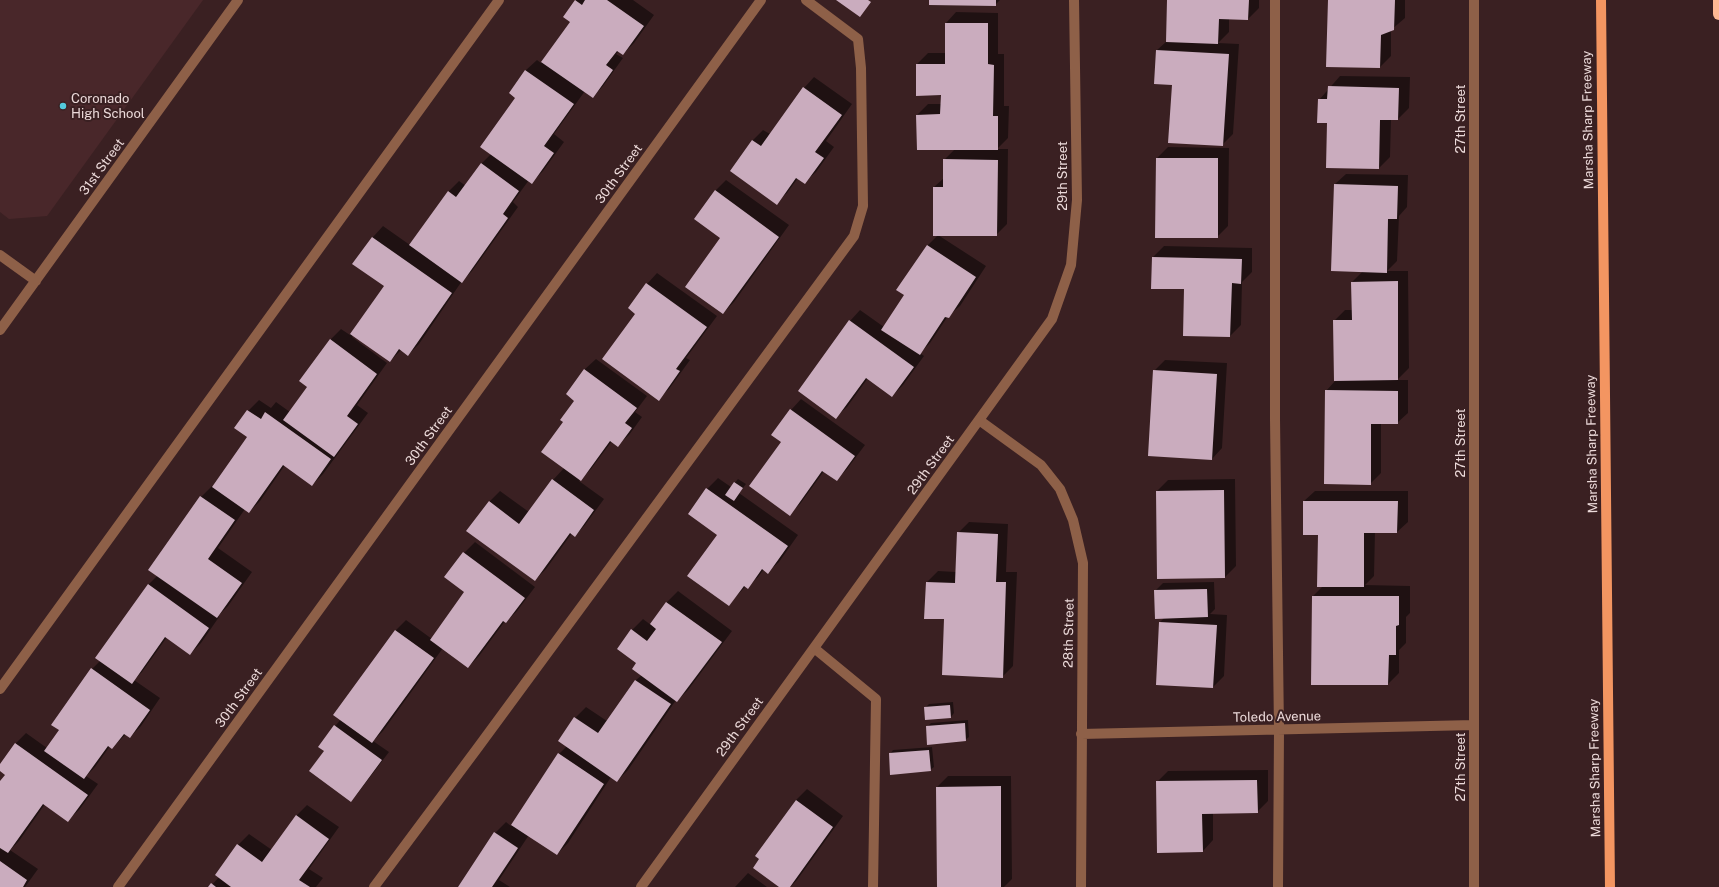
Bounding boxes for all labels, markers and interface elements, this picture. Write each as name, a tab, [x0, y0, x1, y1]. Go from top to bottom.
street label: Marsha Sharp Freeway	[1579, 51, 1597, 189]
street label: 27th Street	[1453, 84, 1469, 154]
place label: Coronado High School	[71, 91, 145, 122]
marker: Coronado High School	[58, 101, 68, 111]
street label: 31st Street	[76, 136, 128, 198]
street label: 30th Street	[592, 141, 646, 207]
street label: 29th Street	[1055, 141, 1071, 211]
street label: Marsha Sharp Freeway	[1583, 375, 1601, 513]
street label: 30th Street	[402, 403, 456, 469]
street label: 27th Street	[1453, 408, 1469, 478]
street label: 29th Street	[904, 432, 958, 498]
street label: 28th Street	[1061, 598, 1077, 668]
street label: 30th Street	[212, 665, 266, 731]
street label: 29th Street	[713, 694, 767, 760]
street label: Marsha Sharp Freeway	[1586, 699, 1604, 837]
street label: Toledo Avenue	[1233, 708, 1321, 726]
street label: 27th Street	[1453, 732, 1469, 802]

